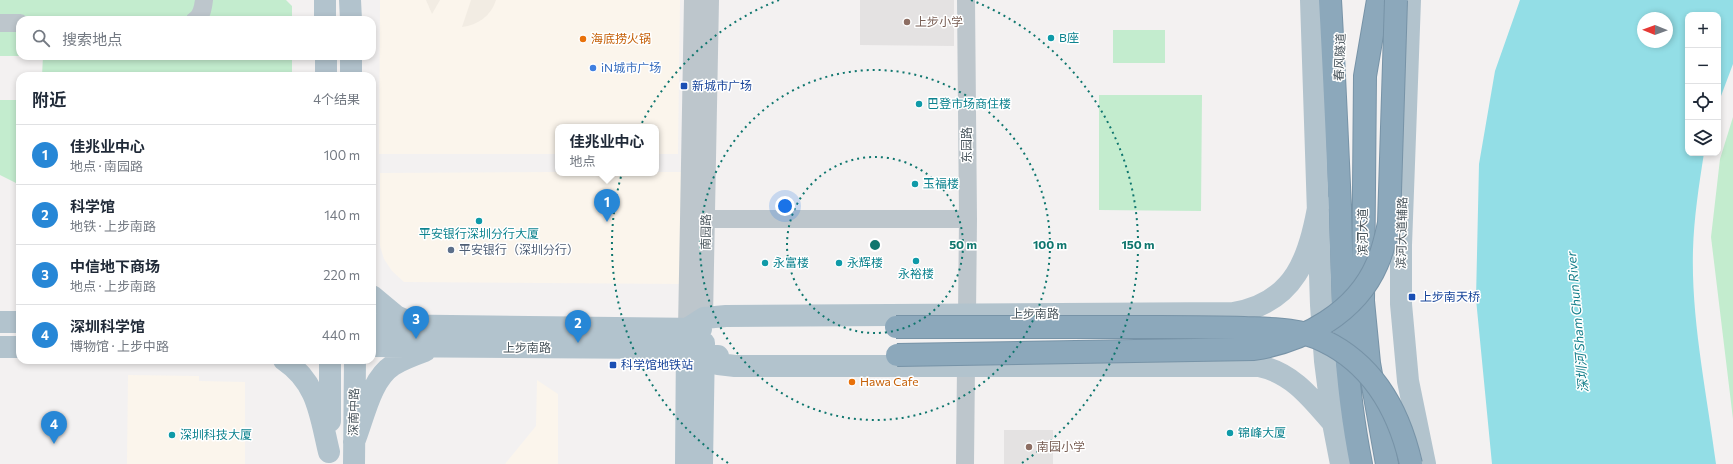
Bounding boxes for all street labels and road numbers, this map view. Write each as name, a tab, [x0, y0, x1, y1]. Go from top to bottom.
street label: 春风隧道	[1331, 33, 1347, 81]
street label: 东园路	[959, 127, 973, 163]
street label: 滨河大道辅路	[1393, 197, 1409, 269]
street label: 滨河大道	[1355, 208, 1369, 256]
street label: 南园路	[698, 214, 712, 250]
street label: 上步南路	[1011, 306, 1059, 320]
street label: 上步南路	[503, 340, 551, 354]
street label: 深南中路	[346, 388, 360, 436]

